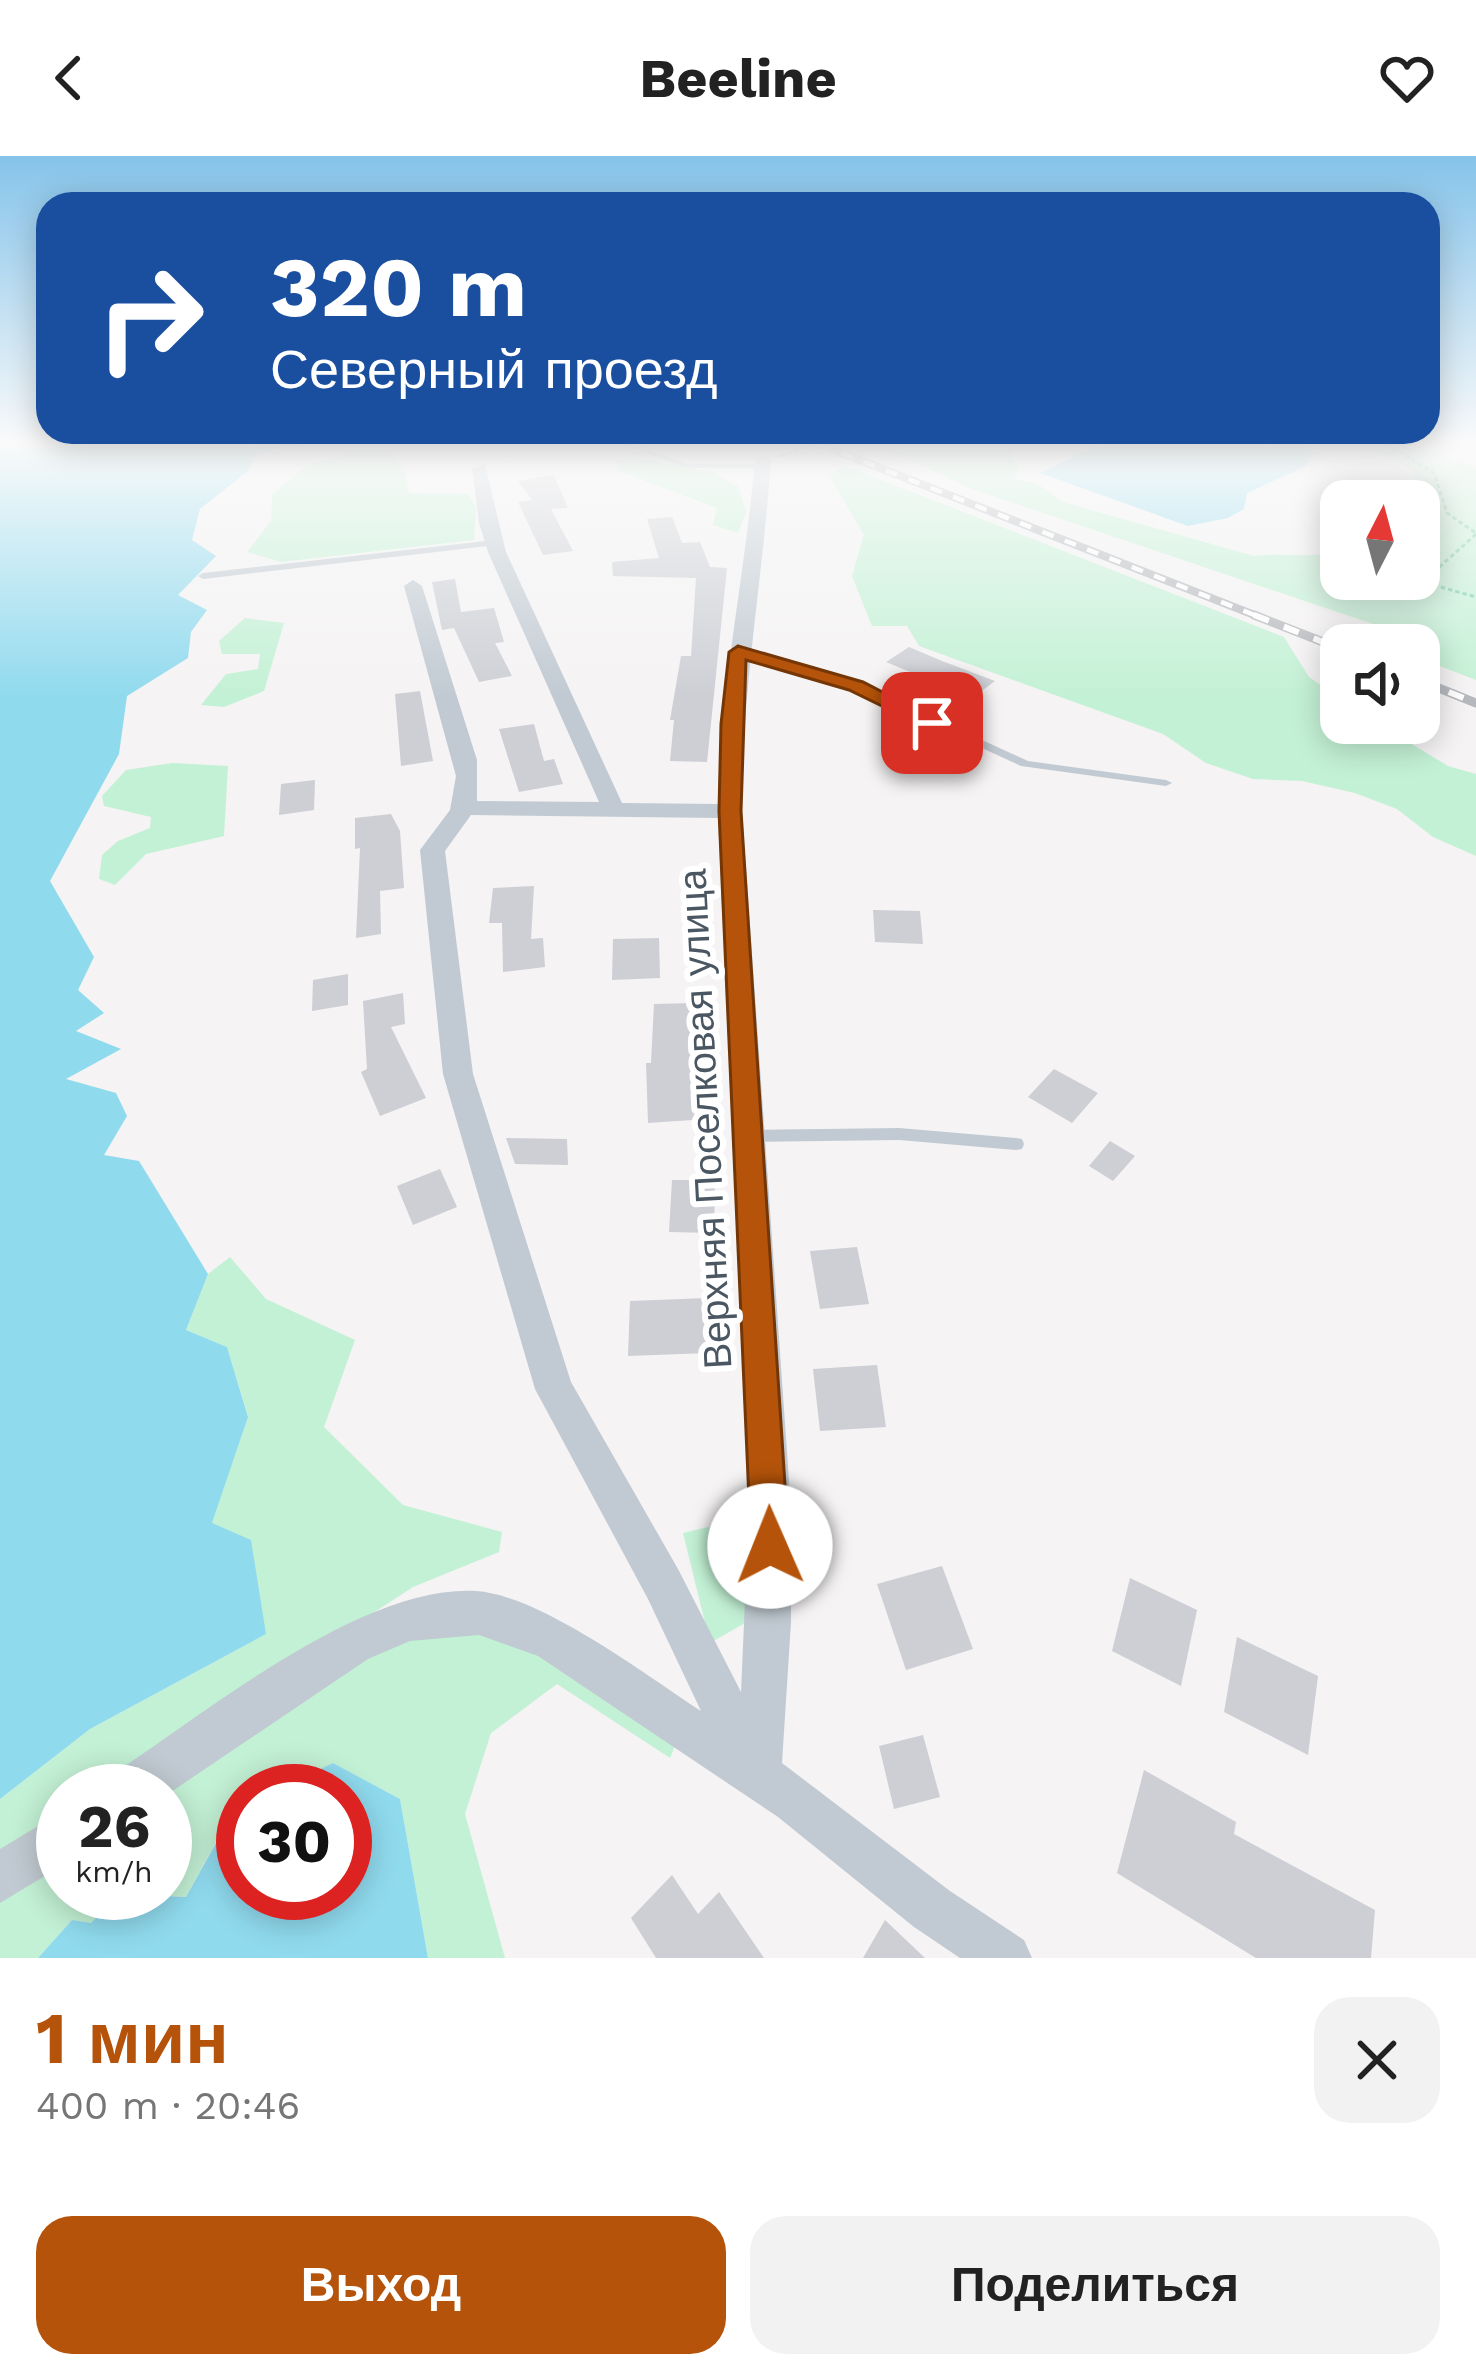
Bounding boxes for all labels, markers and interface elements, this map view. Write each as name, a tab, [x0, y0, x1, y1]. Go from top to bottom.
icon: back	[36, 45, 102, 111]
icon: heart	[1374, 45, 1440, 111]
text: Beeline	[639, 47, 837, 110]
text: 320 m	[270, 238, 527, 336]
icon: right	[72, 240, 228, 396]
text: Северный проезд	[270, 338, 718, 401]
north arrow	[1320, 480, 1440, 600]
map controls	[1320, 480, 1440, 744]
button: sound	[1320, 624, 1440, 744]
pin	[881, 672, 983, 774]
icon: arrive	[899, 690, 965, 756]
street label: Верхняя Поселковая улица	[669, 868, 741, 1370]
position arrow	[707, 1483, 833, 1609]
speed limit sign: 30	[216, 1764, 372, 1920]
text: 26	[78, 1791, 150, 1862]
text: km/h	[75, 1854, 153, 1889]
text: 1 мин	[36, 1996, 229, 2080]
button: close	[1314, 1997, 1440, 2123]
text: 400 m · 20:46	[36, 2083, 300, 2128]
button: Выход	[36, 2216, 726, 2354]
button: Поделиться	[750, 2216, 1440, 2354]

